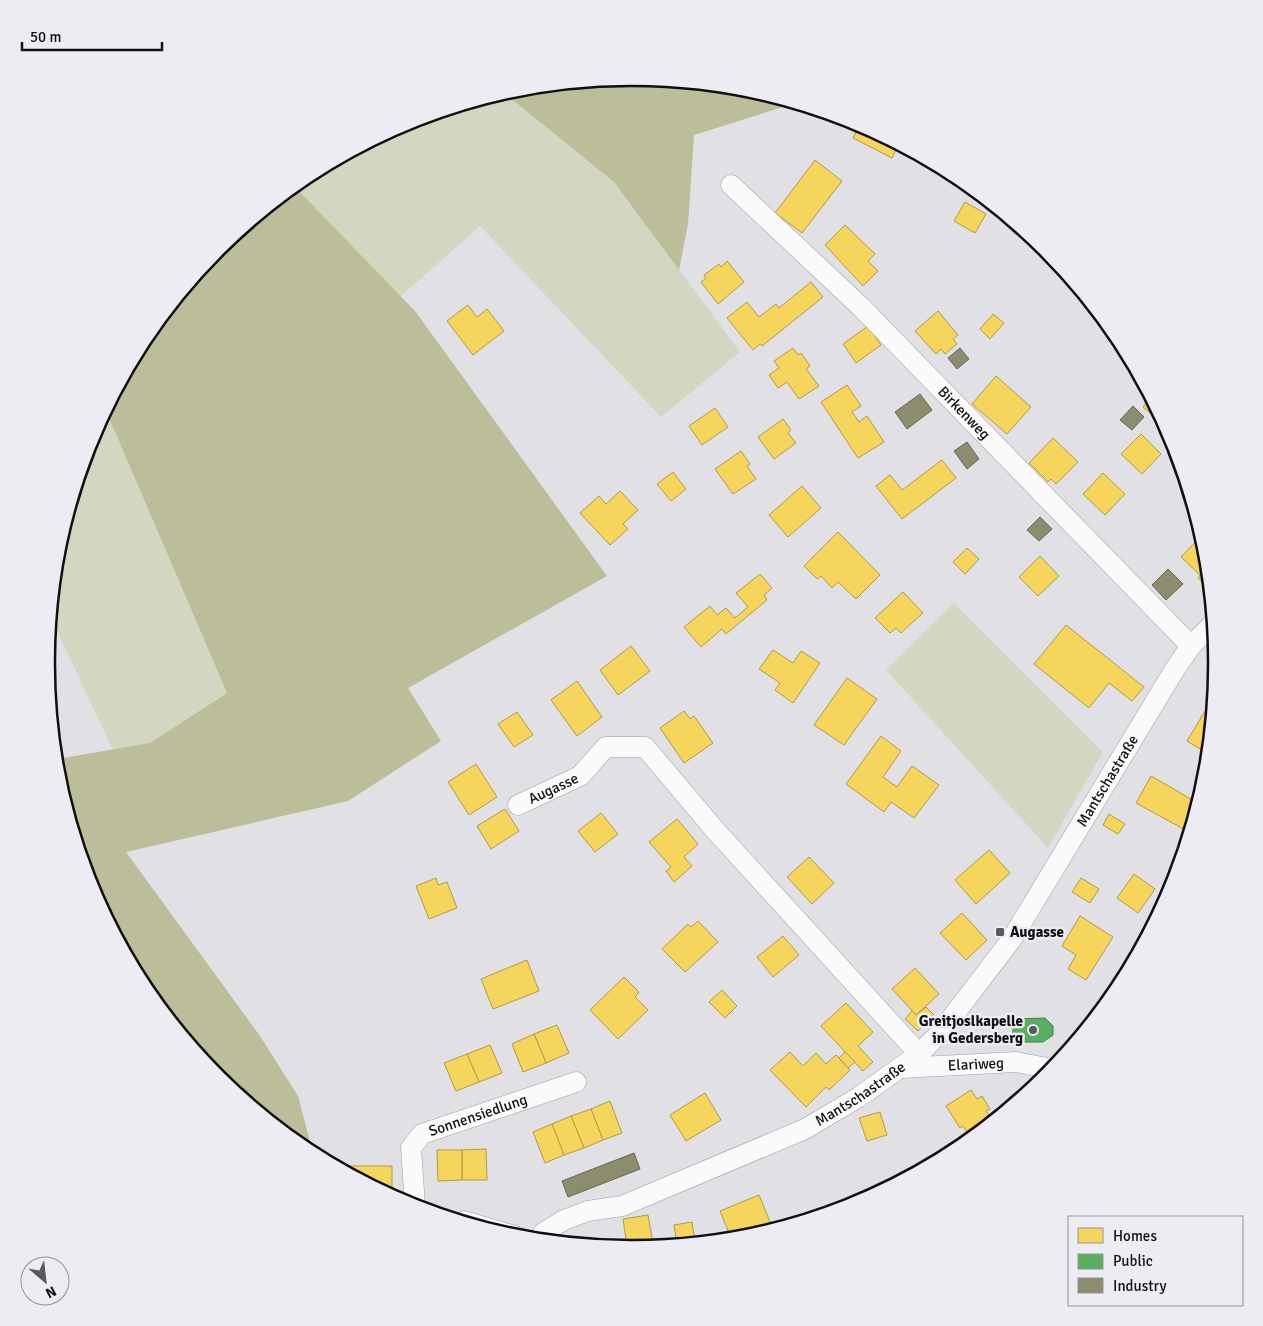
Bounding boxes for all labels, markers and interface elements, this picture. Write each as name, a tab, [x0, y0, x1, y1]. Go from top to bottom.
scale bar	[22, 20, 162, 52]
text: 50 m	[30, 28, 61, 46]
street label: Birkenweg	[934, 382, 994, 443]
street label: Mantschastraße	[1073, 731, 1142, 830]
street label: Augasse	[525, 769, 581, 808]
place label: Augasse	[1010, 923, 1064, 941]
marker: Augasse	[994, 926, 1006, 938]
place label: Greitjoslkapelle in Gedersberg	[919, 1012, 1023, 1047]
marker: Greitjoslkapelle in Gedersberg	[1027, 1024, 1039, 1036]
street label: Elariweg	[947, 1054, 1005, 1075]
street label: Mantschastraße	[812, 1058, 909, 1130]
street label: Sonnensiedlung	[426, 1090, 530, 1140]
legend	[1068, 1216, 1243, 1306]
text: Homes	[1113, 1227, 1157, 1245]
text: Public	[1113, 1252, 1153, 1270]
north arrow	[20, 1256, 70, 1306]
text: Industry	[1113, 1277, 1166, 1295]
text: N	[43, 1282, 59, 1302]

